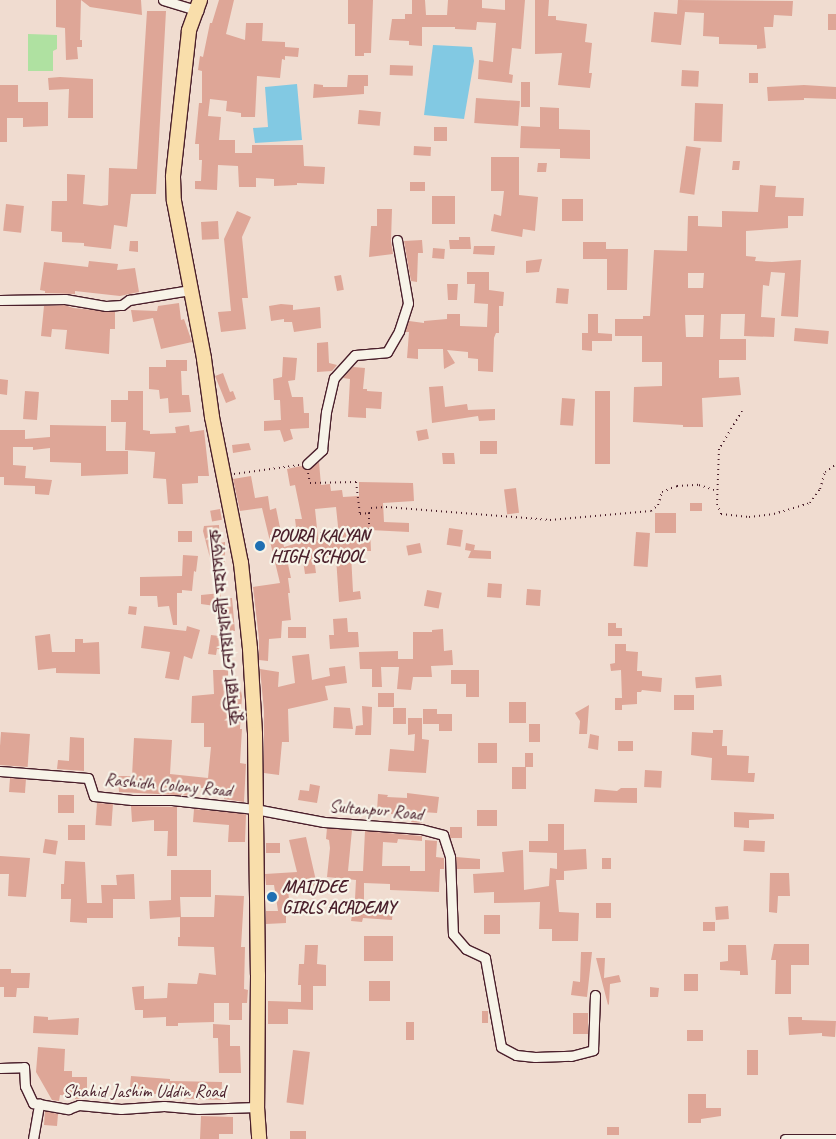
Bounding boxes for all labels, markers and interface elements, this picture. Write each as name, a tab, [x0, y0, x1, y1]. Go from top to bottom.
place label: POURA KALYAN HIGH SCHOOL	[270, 525, 371, 568]
street label: কুমিল্লা–নোয়াখালী মহাসড়ক	[204, 528, 246, 726]
marker: POURA KALYAN HIGH SCHOOL	[254, 540, 266, 552]
street label: Rashidh Colony Road	[103, 769, 233, 801]
street label: Sultanpur Road	[328, 795, 424, 825]
place label: MAIJDEE GIRLS ACADEMY	[282, 876, 396, 919]
marker: MAIJDEE GIRLS ACADEMY	[266, 891, 278, 903]
street label: Shahid Jashim Uddin Road	[63, 1080, 225, 1102]

